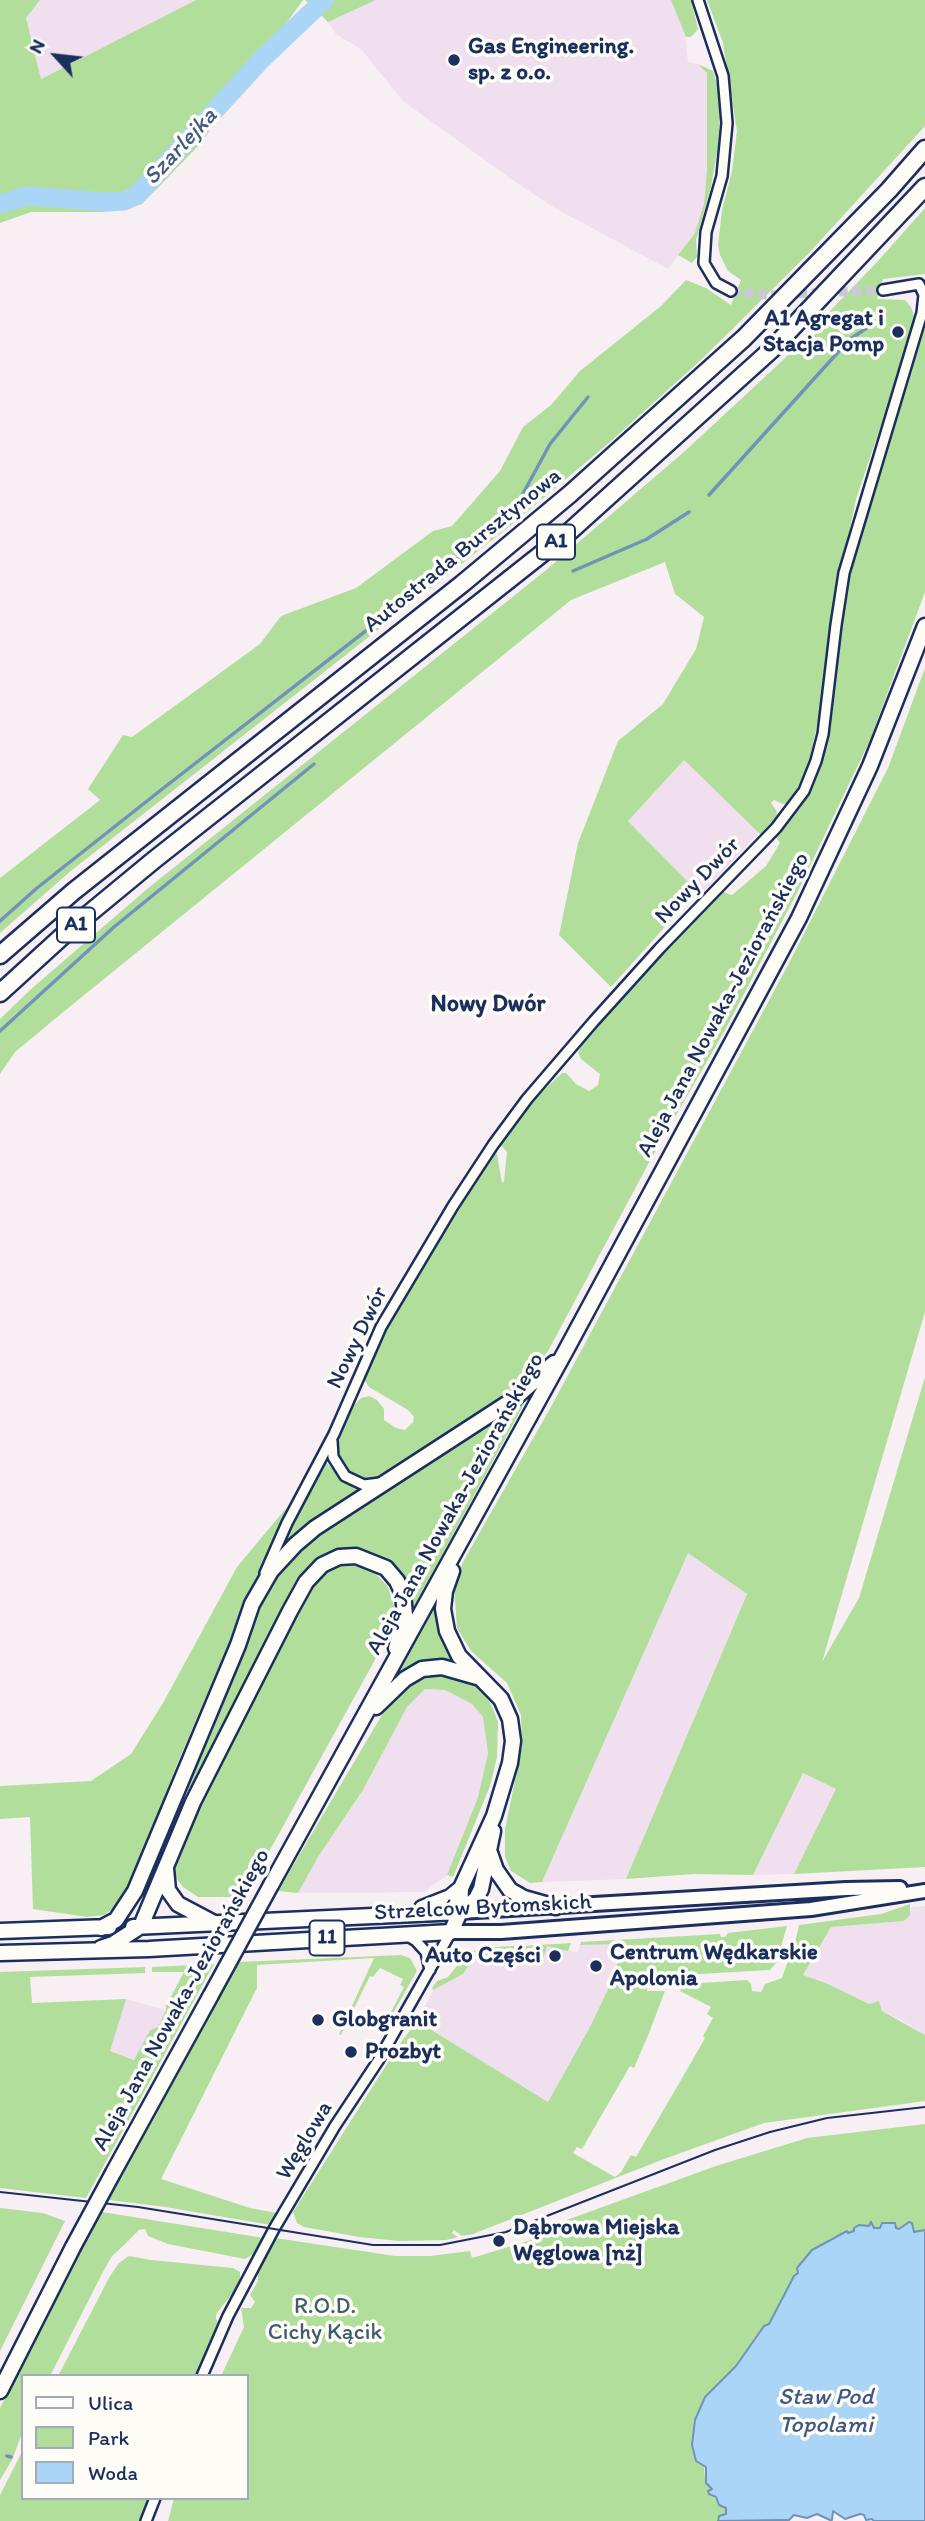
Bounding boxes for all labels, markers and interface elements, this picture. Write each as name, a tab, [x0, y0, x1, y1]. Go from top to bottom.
north arrow	[21, 21, 91, 91]
place label: Gas Engineering. sp. z o.o.	[468, 33, 634, 87]
text: N	[24, 35, 50, 57]
marker: Gas Engineering. sp. z o.o.	[446, 52, 462, 68]
water label: Szarlejka	[138, 102, 224, 192]
place label: A1 Agregat i Stacja Pomp	[763, 305, 884, 359]
marker: A1 Agregat i Stacja Pomp	[890, 324, 906, 340]
street label: Autostrada Bursztynowa	[359, 463, 567, 639]
road number: A1	[537, 524, 575, 560]
street label: Nowy Dwór	[650, 832, 746, 930]
street label: Aleja Jana Nowaka-Jeziorańskiego	[632, 848, 816, 1162]
road number: A1	[57, 908, 95, 942]
district label: Nowy Dwór	[430, 991, 546, 1019]
street label: Nowy Dwór	[321, 1282, 395, 1394]
street label: Aleja Jana Nowaka-Jeziorańskiego	[361, 1348, 551, 1660]
street label: Aleja Jana Nowaka-Jeziorańskiego	[87, 1844, 277, 2156]
street label: Strzelców Bytomskich	[374, 1889, 592, 1927]
road number: 11	[310, 1920, 344, 1955]
place label: Centrum Wędkarskie Apolonia	[610, 1939, 818, 1993]
place label: Auto Części	[425, 1942, 541, 1970]
marker: Auto Części	[547, 1948, 563, 1964]
marker: Centrum Wędkarskie Apolonia	[588, 1958, 604, 1974]
place label: Globgranit	[332, 2006, 437, 2034]
marker: Globgranit	[310, 2012, 326, 2028]
place label: Prozbyt	[365, 2038, 441, 2066]
marker: Prozbyt	[343, 2044, 359, 2060]
street label: Węglowa	[271, 2097, 339, 2185]
place label: Dąbrowa Miejska Węglowa [nż]	[513, 2214, 679, 2268]
marker: Dąbrowa Miejska Węglowa [nż]	[491, 2233, 507, 2249]
park label: R.O.D. Cichy Kącik	[268, 2293, 382, 2347]
legend	[21, 2374, 248, 2500]
water label: Staw Pod Topolami	[778, 2384, 874, 2440]
text: Ulica	[88, 2390, 133, 2415]
text: Park	[88, 2425, 129, 2450]
text: Woda	[88, 2460, 138, 2485]

